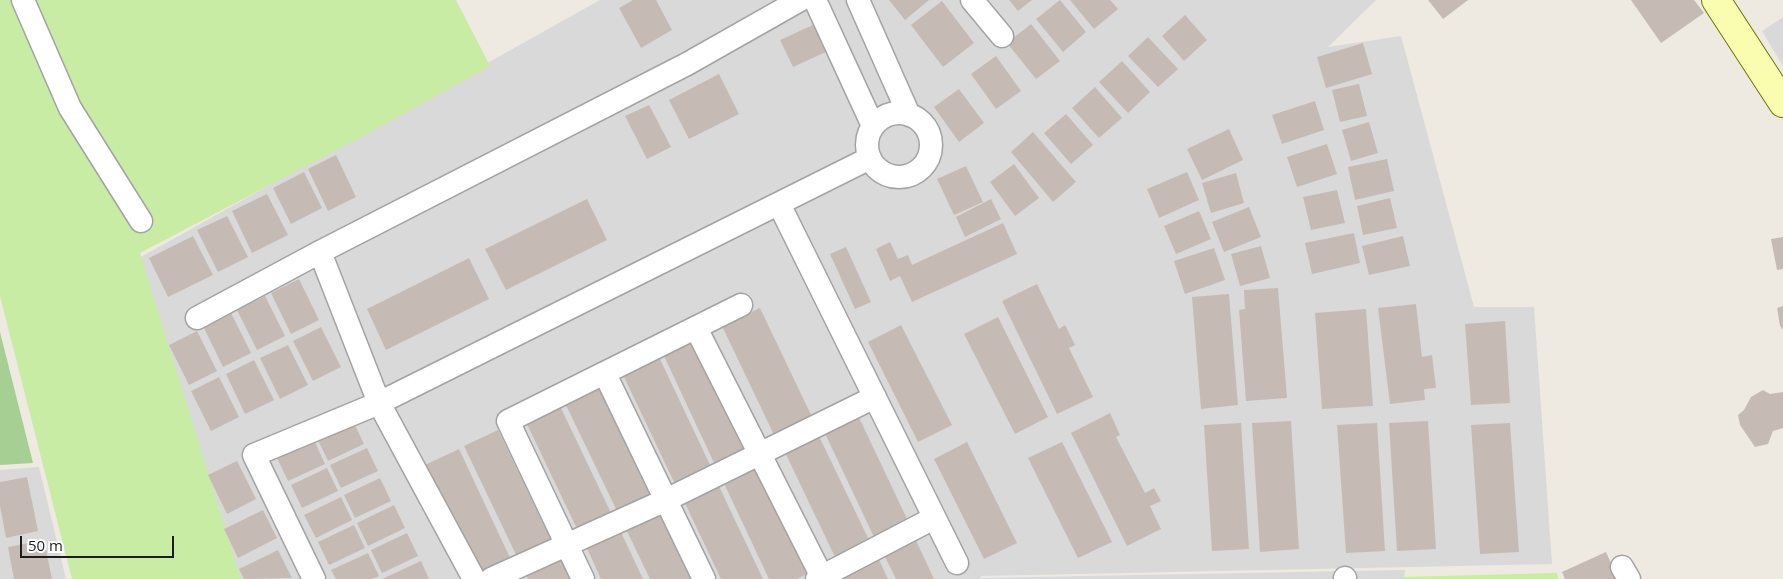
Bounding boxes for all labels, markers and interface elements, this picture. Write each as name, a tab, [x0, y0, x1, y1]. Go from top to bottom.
scale bar	[22, 526, 176, 558]
text: 50 m	[28, 535, 63, 555]

